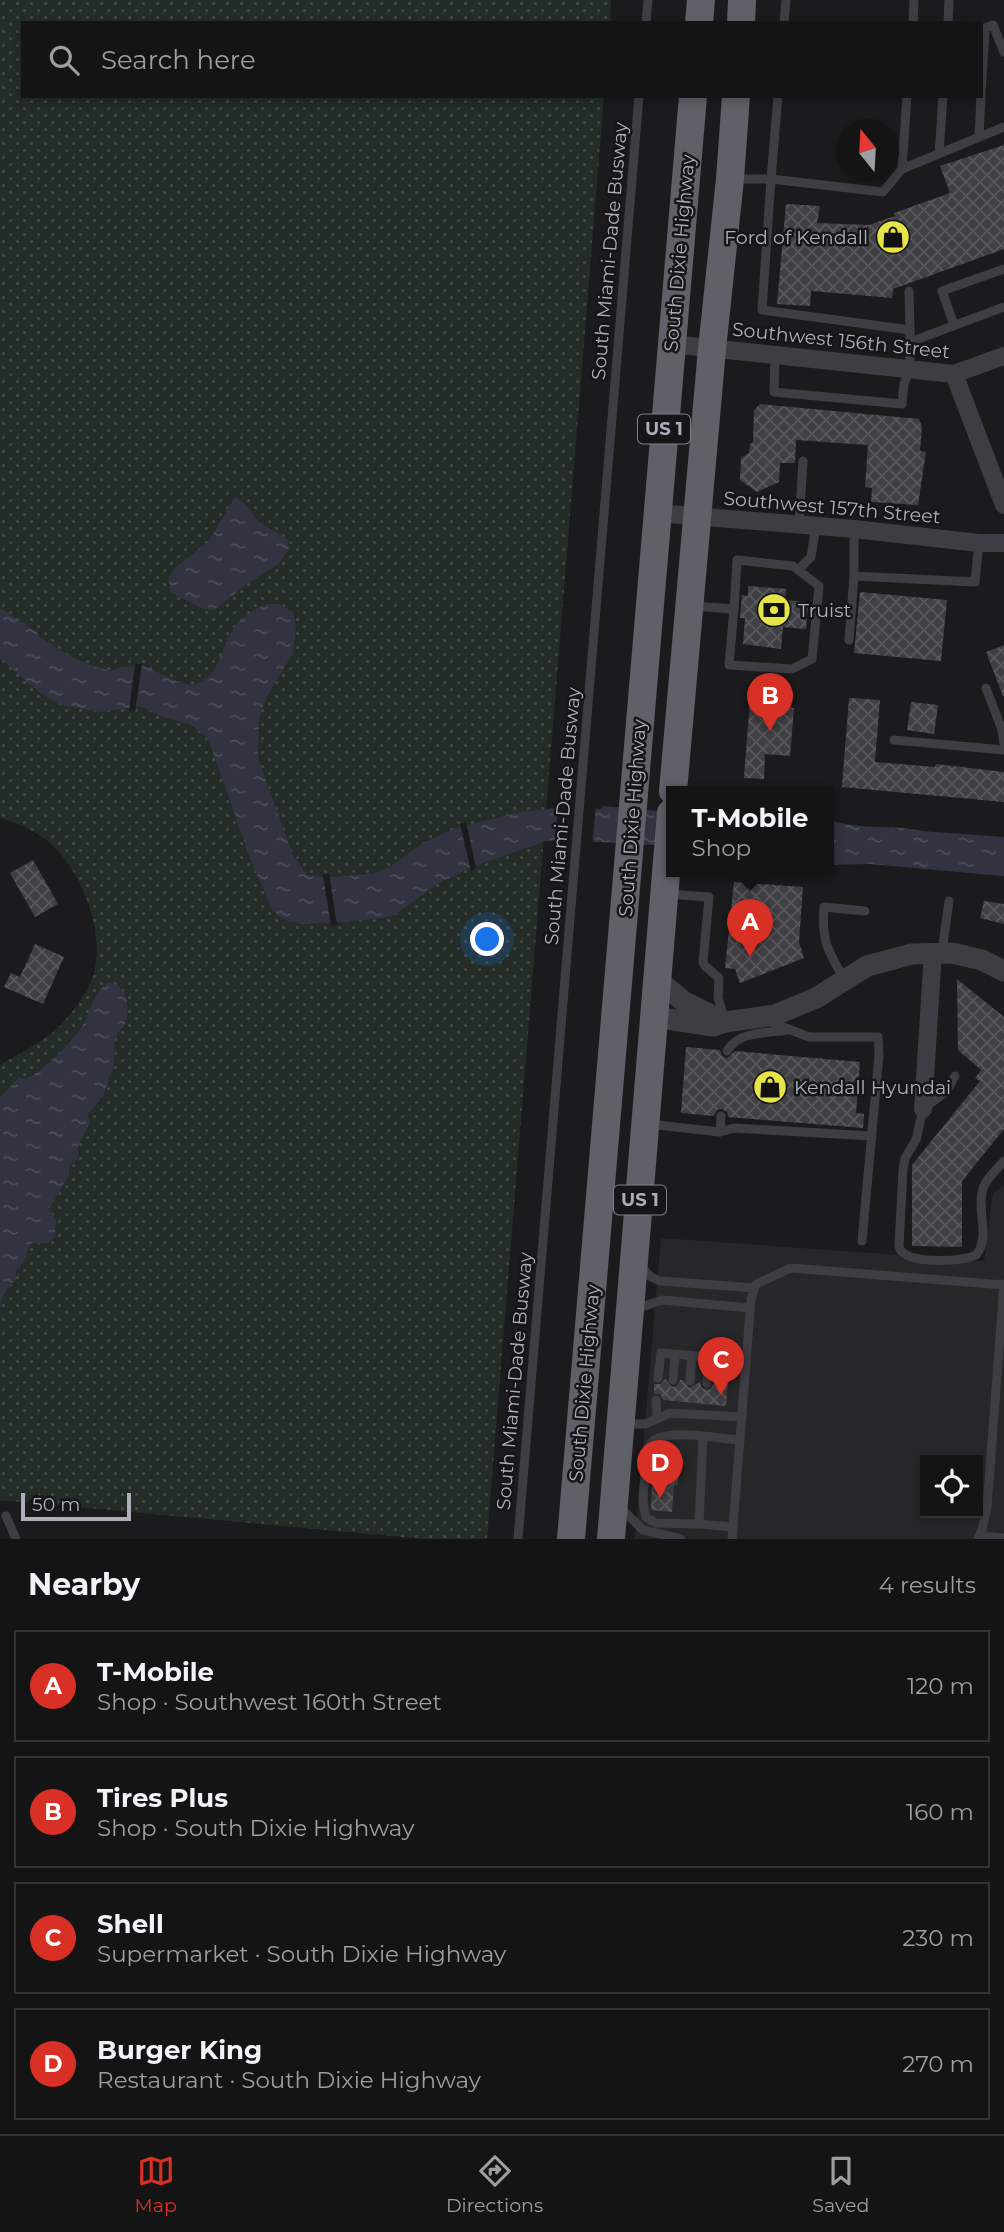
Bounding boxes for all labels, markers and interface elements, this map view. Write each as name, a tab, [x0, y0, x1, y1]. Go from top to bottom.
search box	[21, 21, 983, 98]
icon: search	[45, 41, 83, 79]
text: Search here	[101, 44, 256, 76]
north arrow	[836, 119, 899, 182]
street label: South Miami-Dade Busway	[587, 120, 632, 381]
street label: South Dixie Highway	[659, 153, 700, 353]
shop icon: Ford of Kendall	[874, 218, 912, 256]
place label: Ford of Kendall	[724, 226, 868, 249]
street label: Southwest 156th Street	[731, 318, 951, 363]
road number: US 1	[638, 414, 690, 444]
street label: Southwest 157th Street	[722, 487, 942, 528]
bank icon: Truist	[755, 591, 793, 629]
place label: Truist	[798, 599, 851, 622]
pin: B	[747, 673, 793, 731]
street label: South Miami-Dade Busway	[540, 685, 585, 946]
street label: South Dixie Highway	[614, 718, 651, 918]
popup	[666, 786, 834, 877]
text: T-Mobile	[691, 802, 809, 834]
text: Shop	[691, 834, 751, 862]
pin: A	[727, 899, 773, 957]
your location	[470, 922, 504, 956]
shop icon: Kendall Hyundai	[751, 1068, 789, 1106]
place label: Kendall Hyundai	[794, 1076, 951, 1099]
road number: US 1	[614, 1185, 666, 1214]
street label: South Miami-Dade Busway	[492, 1250, 537, 1511]
street label: South Dixie Highway	[564, 1283, 605, 1483]
pin: C	[698, 1337, 744, 1395]
pin: D	[637, 1440, 683, 1498]
map controls	[920, 1455, 983, 1518]
button: locate	[920, 1455, 983, 1518]
scale bar	[21, 1490, 131, 1522]
text: 50 m	[32, 1493, 80, 1516]
text: Nearby	[28, 1566, 140, 1603]
text: 4 results	[879, 1571, 976, 1599]
text: T-Mobile	[97, 1656, 214, 1688]
text: A	[44, 1672, 62, 1700]
text: 120 m	[907, 1672, 974, 1700]
text: Shop · Southwest 160th Street	[97, 1688, 442, 1716]
text: Tires Plus	[97, 1782, 228, 1814]
text: B	[44, 1798, 62, 1826]
text: 160 m	[906, 1798, 974, 1826]
text: Shop · South Dixie Highway	[97, 1814, 414, 1842]
text: Shell	[97, 1908, 164, 1940]
text: C	[45, 1924, 61, 1952]
text: 230 m	[902, 1924, 974, 1952]
text: Supermarket · South Dixie Highway	[97, 1940, 506, 1968]
text: Burger King	[97, 2034, 262, 2066]
text: D	[44, 2050, 63, 2078]
text: 270 m	[902, 2050, 974, 2078]
text: Restaurant · South Dixie Highway	[97, 2066, 481, 2094]
tab: Map	[135, 2152, 177, 2217]
tab: Directions	[446, 2152, 543, 2217]
tab: Saved	[812, 2152, 869, 2217]

